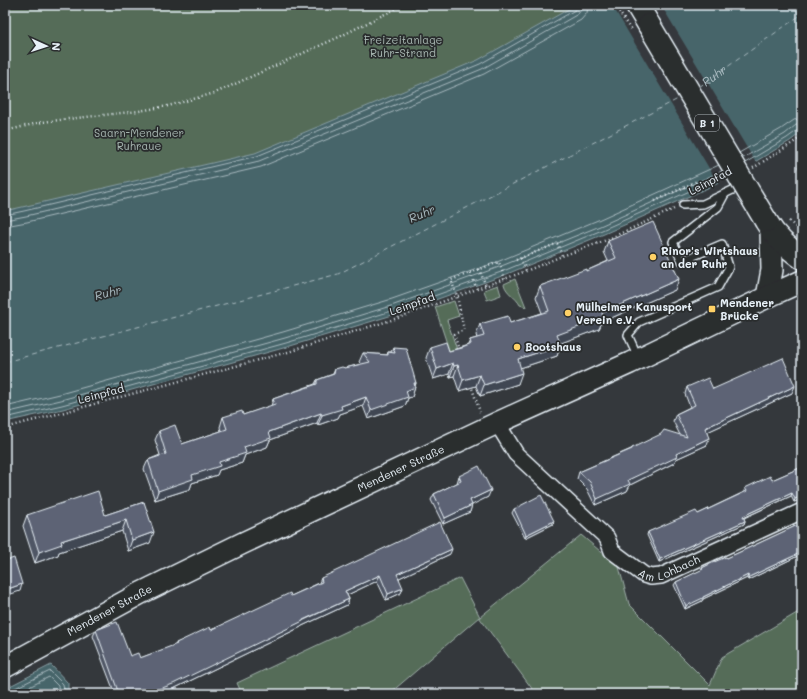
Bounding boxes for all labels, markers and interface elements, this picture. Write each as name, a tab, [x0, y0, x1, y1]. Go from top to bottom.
north arrow	[26, 26, 66, 66]
park label: Freizeitanlage Ruhr-Strand	[364, 32, 443, 60]
text: N	[49, 42, 64, 51]
water label: Ruhr	[698, 61, 730, 90]
road number: B 1	[695, 115, 719, 131]
park label: Saarn-Mendener Ruhraue	[94, 125, 184, 153]
street label: Leinpfad	[686, 163, 734, 198]
water label: Ruhr	[406, 200, 437, 226]
place label: Rinor's Wirtshaus an der Ruhr	[661, 243, 758, 271]
marker: Rinor's Wirtshaus an der Ruhr	[648, 252, 658, 262]
water label: Ruhr	[93, 281, 123, 303]
street label: Leinpfad	[387, 288, 436, 319]
place label: Mendener Brücke	[720, 295, 774, 323]
place label: Mülheimer Kanusport Verein e.V.	[576, 299, 692, 327]
marker: Mendener Brücke	[707, 304, 717, 314]
marker: Mülheimer Kanusport Verein e.V.	[563, 308, 573, 318]
place label: Bootshaus	[525, 339, 582, 354]
marker: Bootshaus	[512, 342, 522, 352]
street label: Leinpfad	[76, 380, 126, 407]
street label: Mendener Straße	[355, 441, 447, 495]
street label: Am Lohbach	[635, 551, 702, 585]
street label: Mendener Straße	[64, 581, 155, 639]

